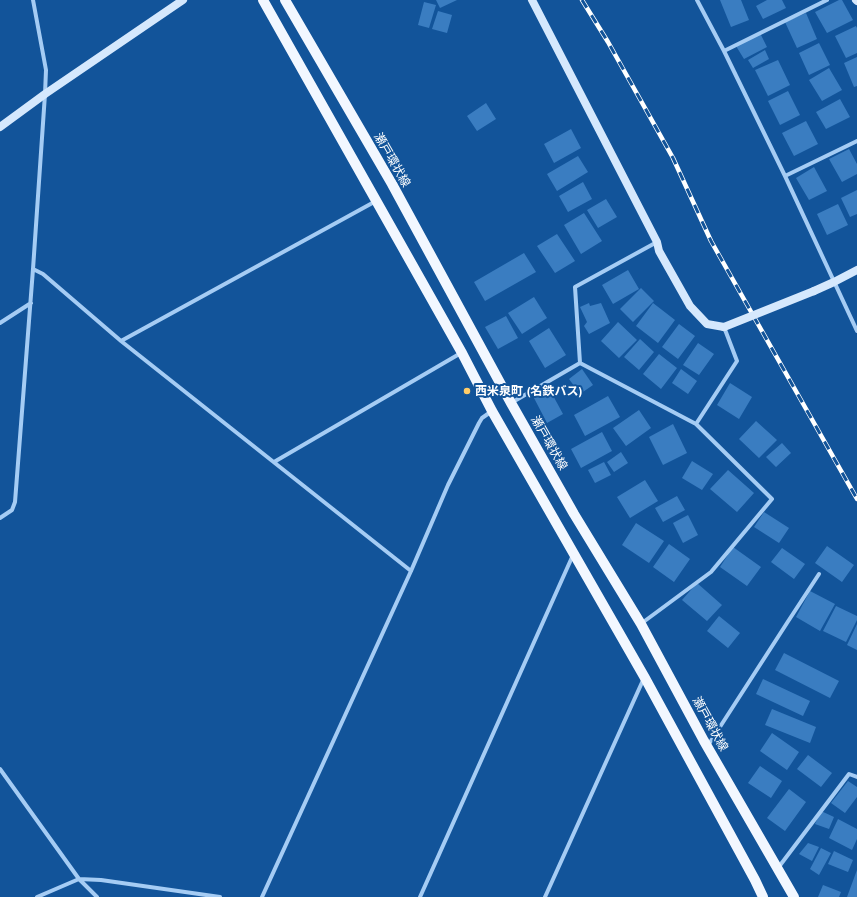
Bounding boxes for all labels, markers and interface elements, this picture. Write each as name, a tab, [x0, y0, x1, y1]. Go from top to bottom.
street label: 瀬戸環状線	[371, 130, 413, 190]
place label: 西米泉町 (名鉄バス)	[475, 384, 583, 398]
marker: 西米泉町 (名鉄バス)	[462, 386, 472, 396]
street label: 瀬戸環状線	[528, 413, 570, 473]
street label: 瀬戸環状線	[689, 694, 731, 754]

